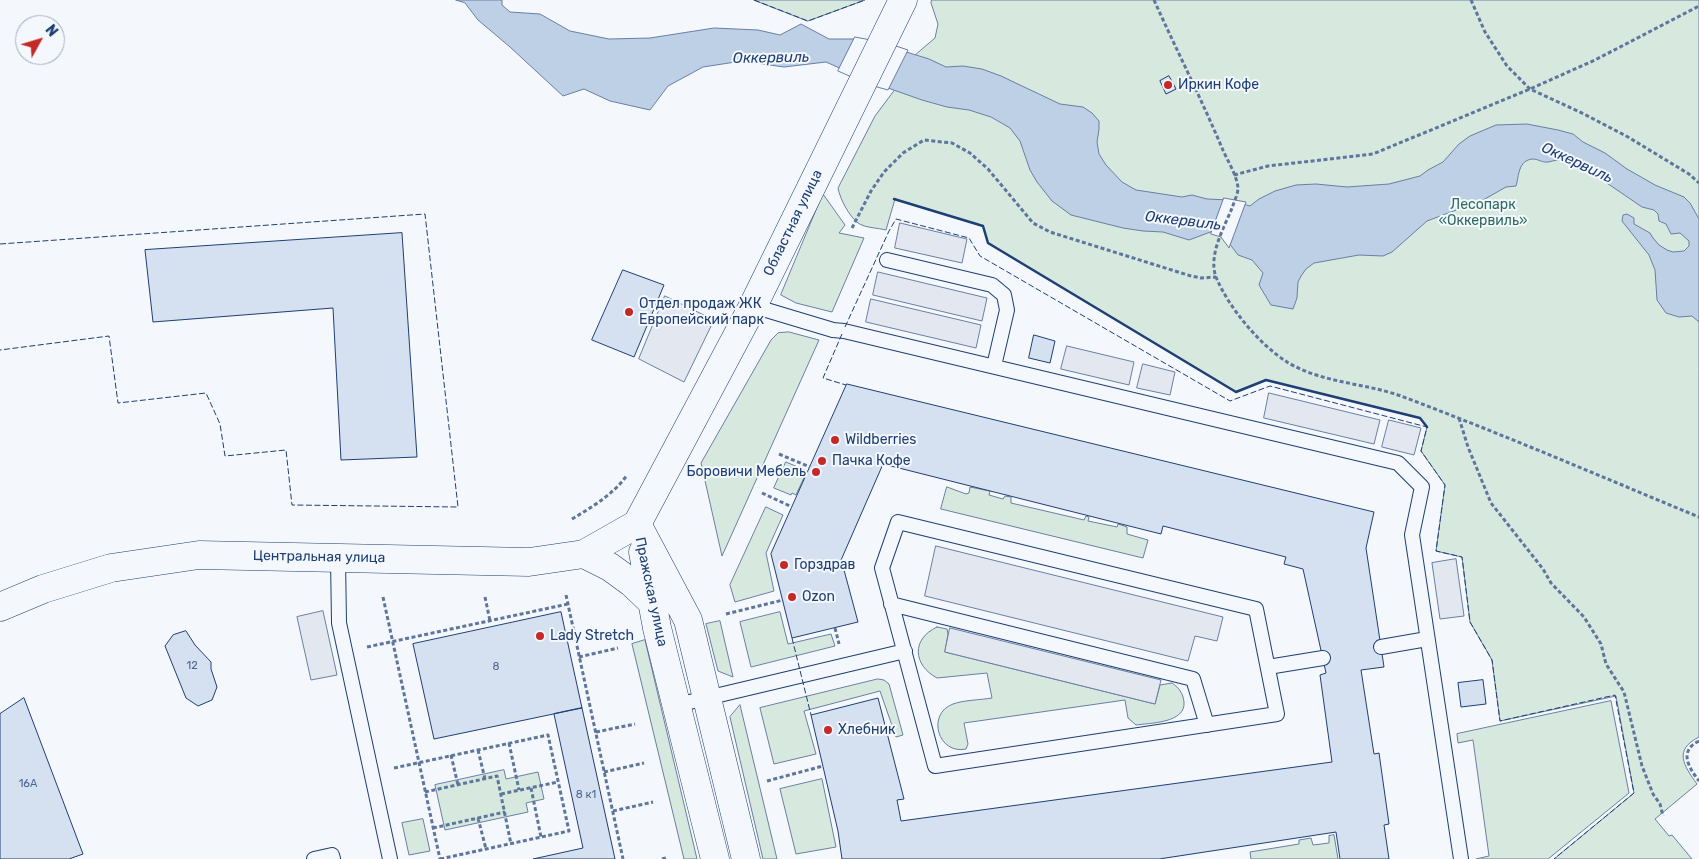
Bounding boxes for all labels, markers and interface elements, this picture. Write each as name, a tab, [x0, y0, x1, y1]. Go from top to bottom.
north arrow	[15, 15, 65, 65]
text: N	[41, 22, 61, 40]
water label: Оккервиль	[733, 48, 809, 68]
place label: Иркин Кофе	[1178, 77, 1259, 93]
marker: Иркин Кофе	[1162, 79, 1174, 91]
water label: Оккервиль	[1538, 139, 1616, 187]
street label: Областная улица	[760, 167, 826, 279]
park label: Лесопарк «Оккервиль»	[1439, 197, 1527, 230]
water label: Оккервиль	[1144, 207, 1222, 235]
place label: Отдел продаж ЖК Европейский парк	[639, 296, 764, 328]
marker: Отдел продаж ЖК Европейский парк	[623, 306, 635, 318]
place label: Wildberries	[845, 432, 917, 448]
marker: Wildberries	[829, 434, 841, 446]
place label: Пачка Кофе	[832, 453, 911, 469]
marker: Пачка Кофе	[816, 455, 828, 467]
place label: Боровичи Мебель	[687, 464, 806, 480]
marker: Боровичи Мебель	[810, 466, 822, 478]
street label: Пражская улица	[631, 536, 671, 648]
street label: Центральная улица	[253, 547, 385, 567]
place label: Горздрав	[794, 557, 855, 573]
marker: Горздрав	[778, 559, 790, 571]
place label: Ozon	[802, 589, 835, 605]
marker: Ozon	[786, 591, 798, 603]
place label: Lady Stretch	[550, 628, 634, 644]
marker: Lady Stretch	[534, 630, 546, 642]
house number: 12	[186, 659, 198, 673]
house number: 8	[493, 660, 499, 674]
place label: Хлебник	[838, 722, 896, 738]
marker: Хлебник	[822, 724, 834, 736]
house number: 16А	[19, 777, 37, 791]
house number: 8 к1	[576, 788, 596, 802]

